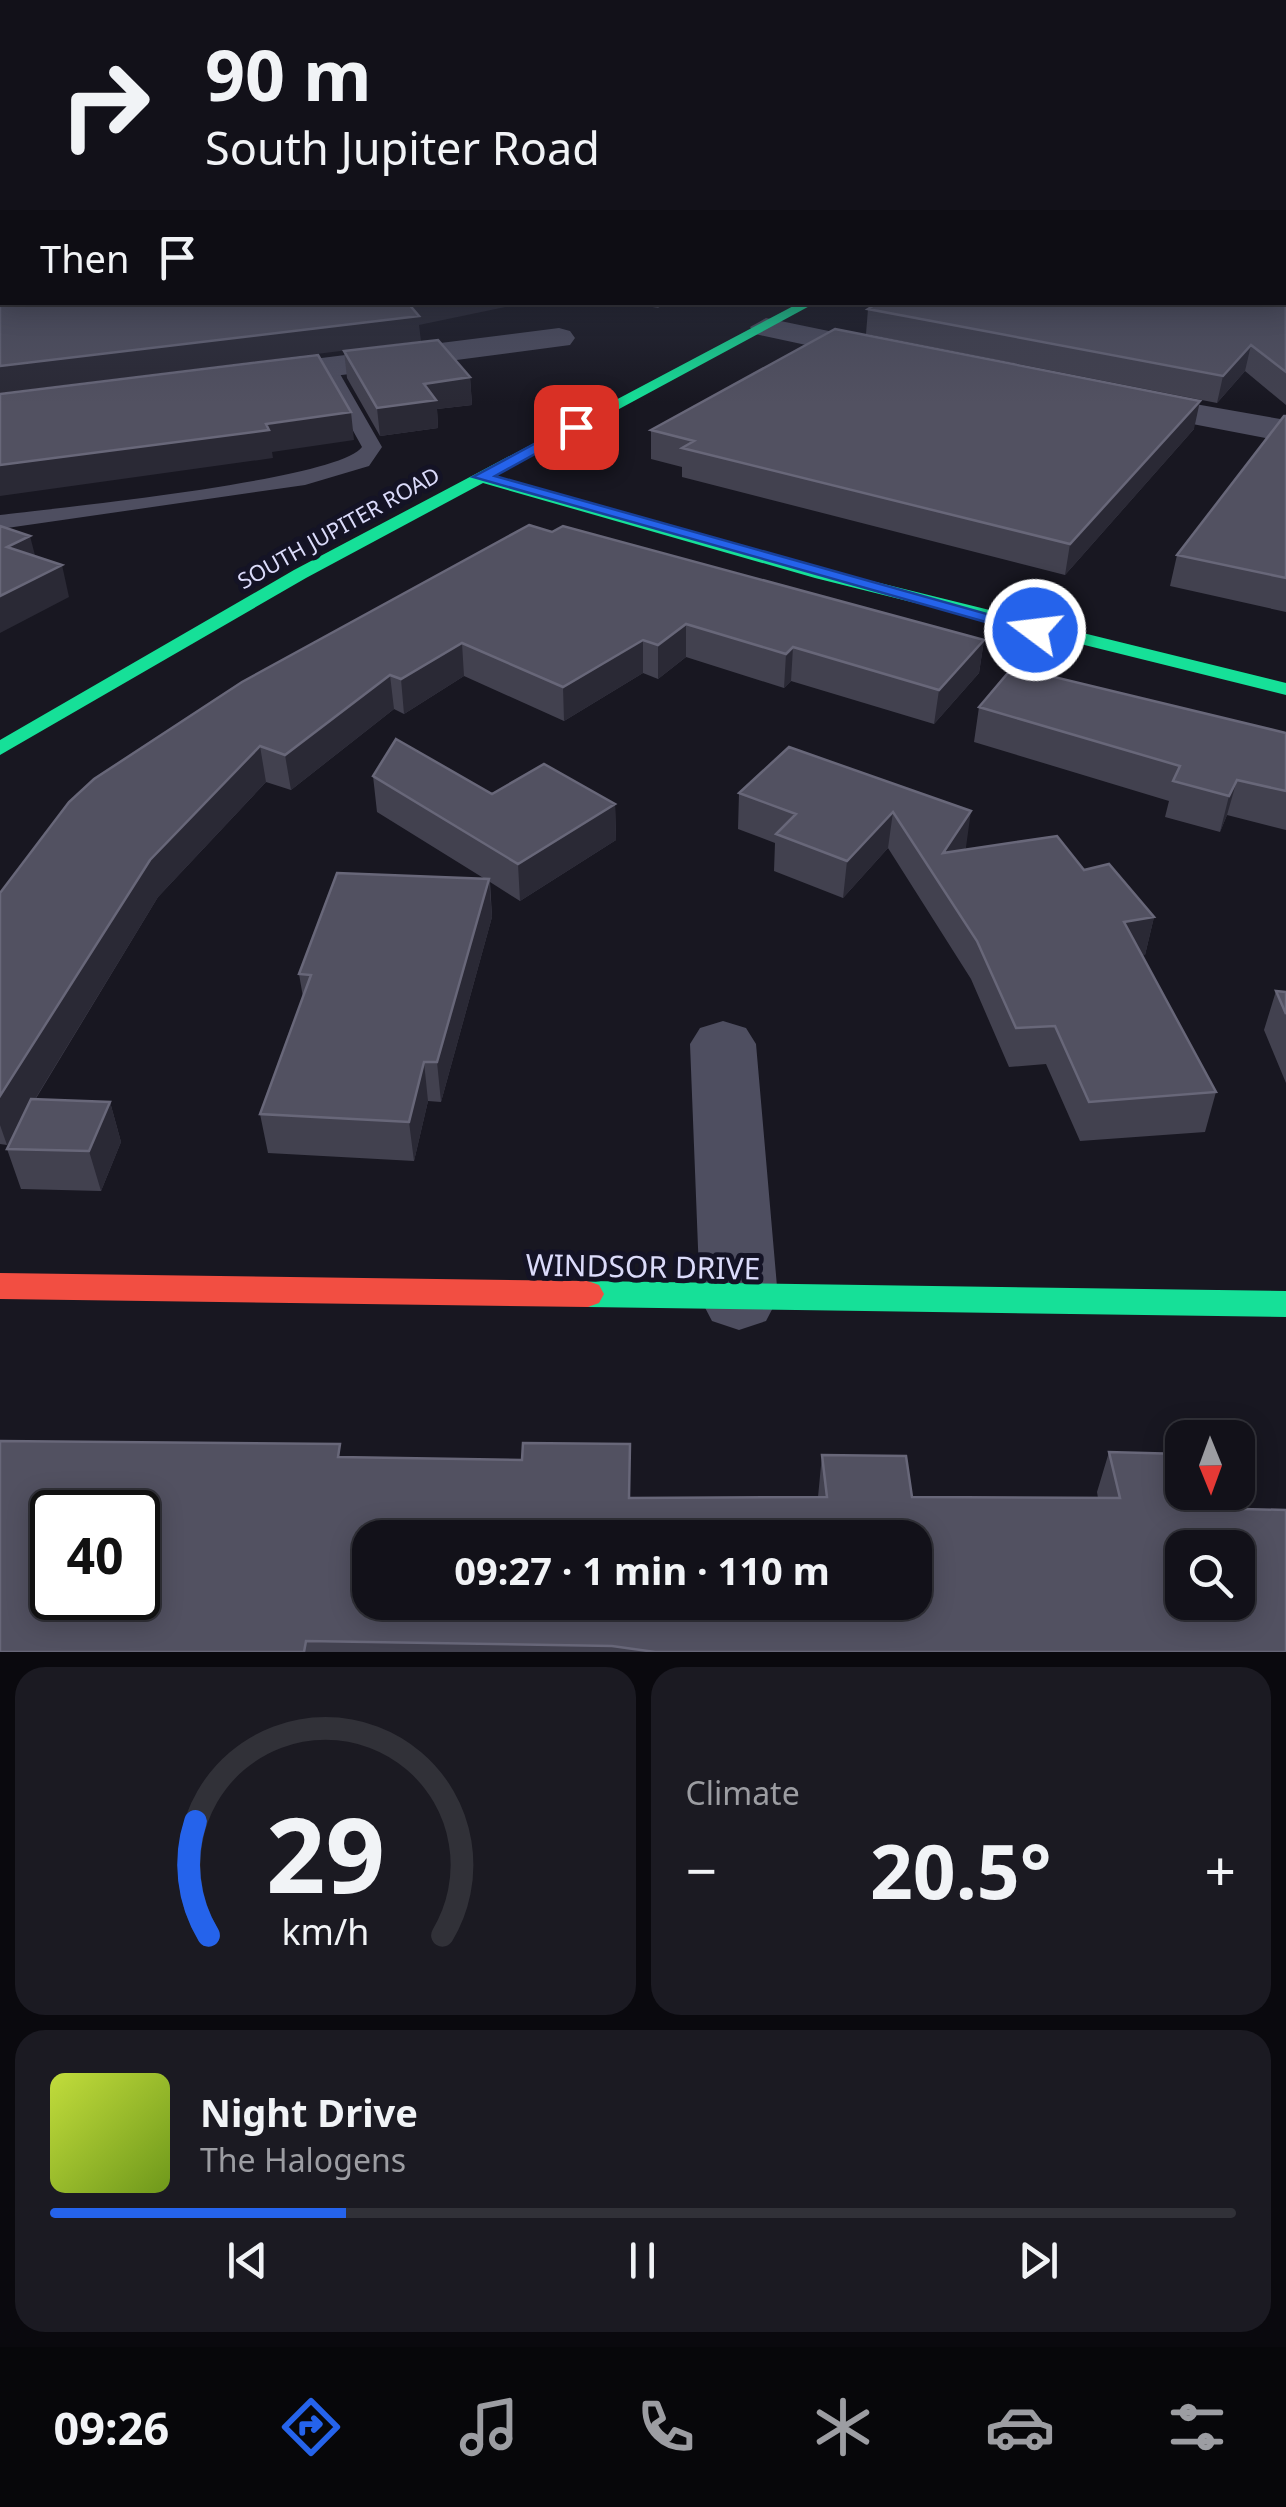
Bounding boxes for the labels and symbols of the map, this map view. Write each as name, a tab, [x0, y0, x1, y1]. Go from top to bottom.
pin	[534, 385, 619, 470]
street label: SOUTH JUPITER ROAD	[232, 459, 444, 595]
position arrow	[983, 578, 1087, 682]
street label: WINDSOR DRIVE	[525, 1243, 761, 1289]
north arrow	[1165, 1420, 1255, 1510]
speed limit sign: 40	[30, 1490, 160, 1620]

